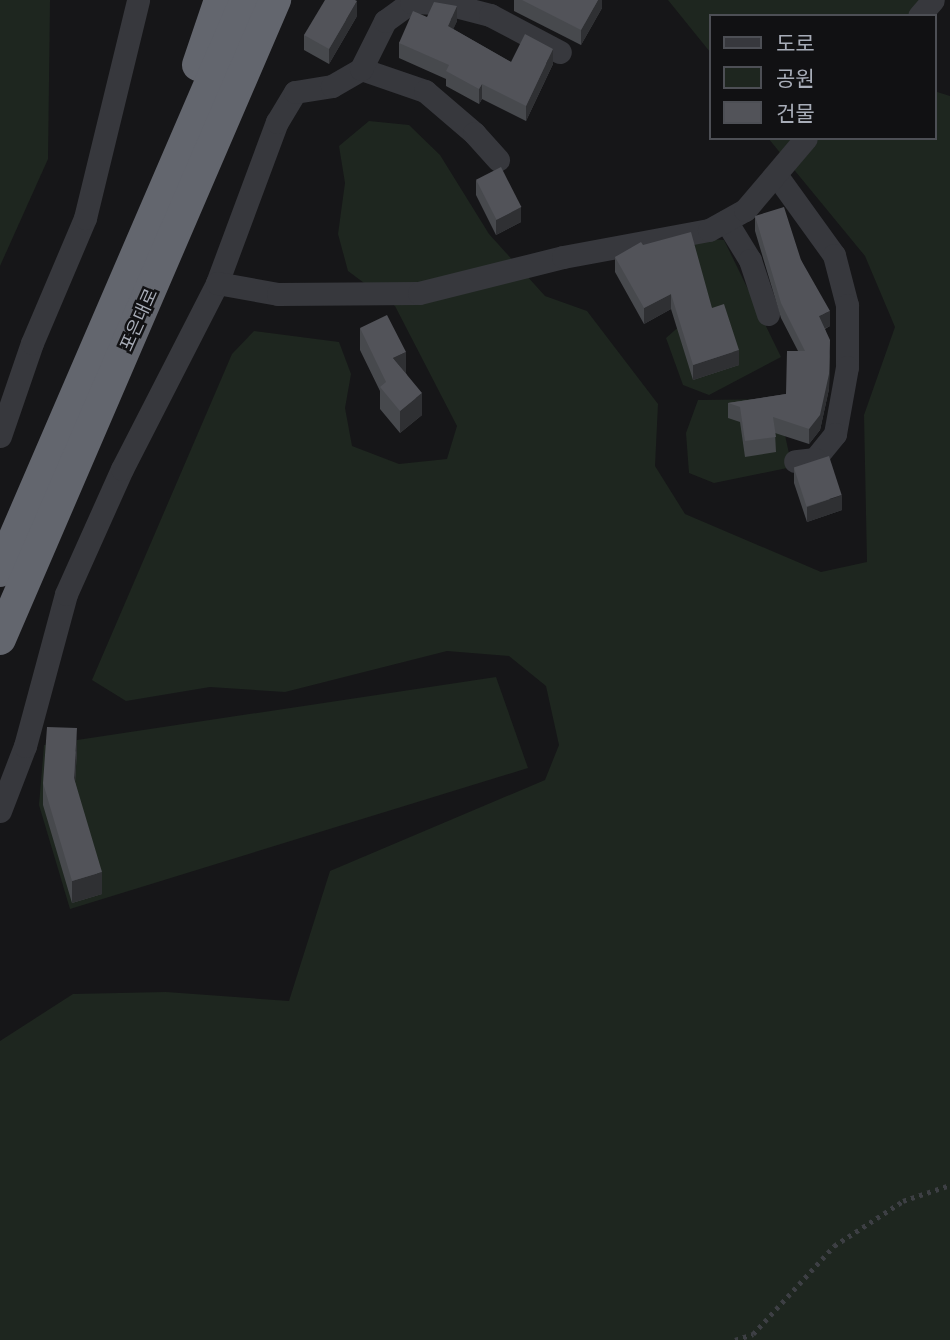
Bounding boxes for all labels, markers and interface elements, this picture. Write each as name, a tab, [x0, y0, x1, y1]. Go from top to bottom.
legend	[708, 14, 936, 140]
text: 도로	[776, 29, 815, 58]
text: 공원	[776, 64, 815, 93]
text: 건물	[776, 99, 815, 128]
street label: 포은대로	[116, 285, 162, 355]

